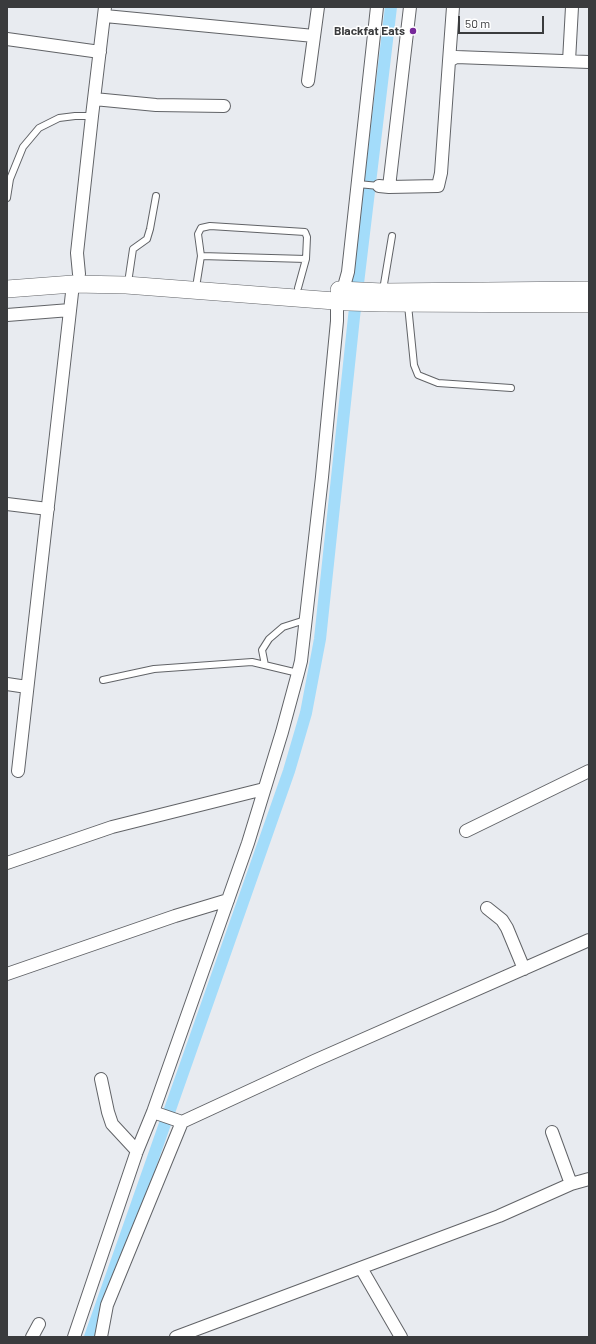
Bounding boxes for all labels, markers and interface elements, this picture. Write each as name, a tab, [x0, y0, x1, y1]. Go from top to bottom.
scale bar	[460, 8, 546, 34]
text: 50 m	[465, 16, 490, 30]
place label: Blackfat Eats	[334, 24, 405, 38]
marker: Blackfat Eats	[408, 26, 418, 36]

